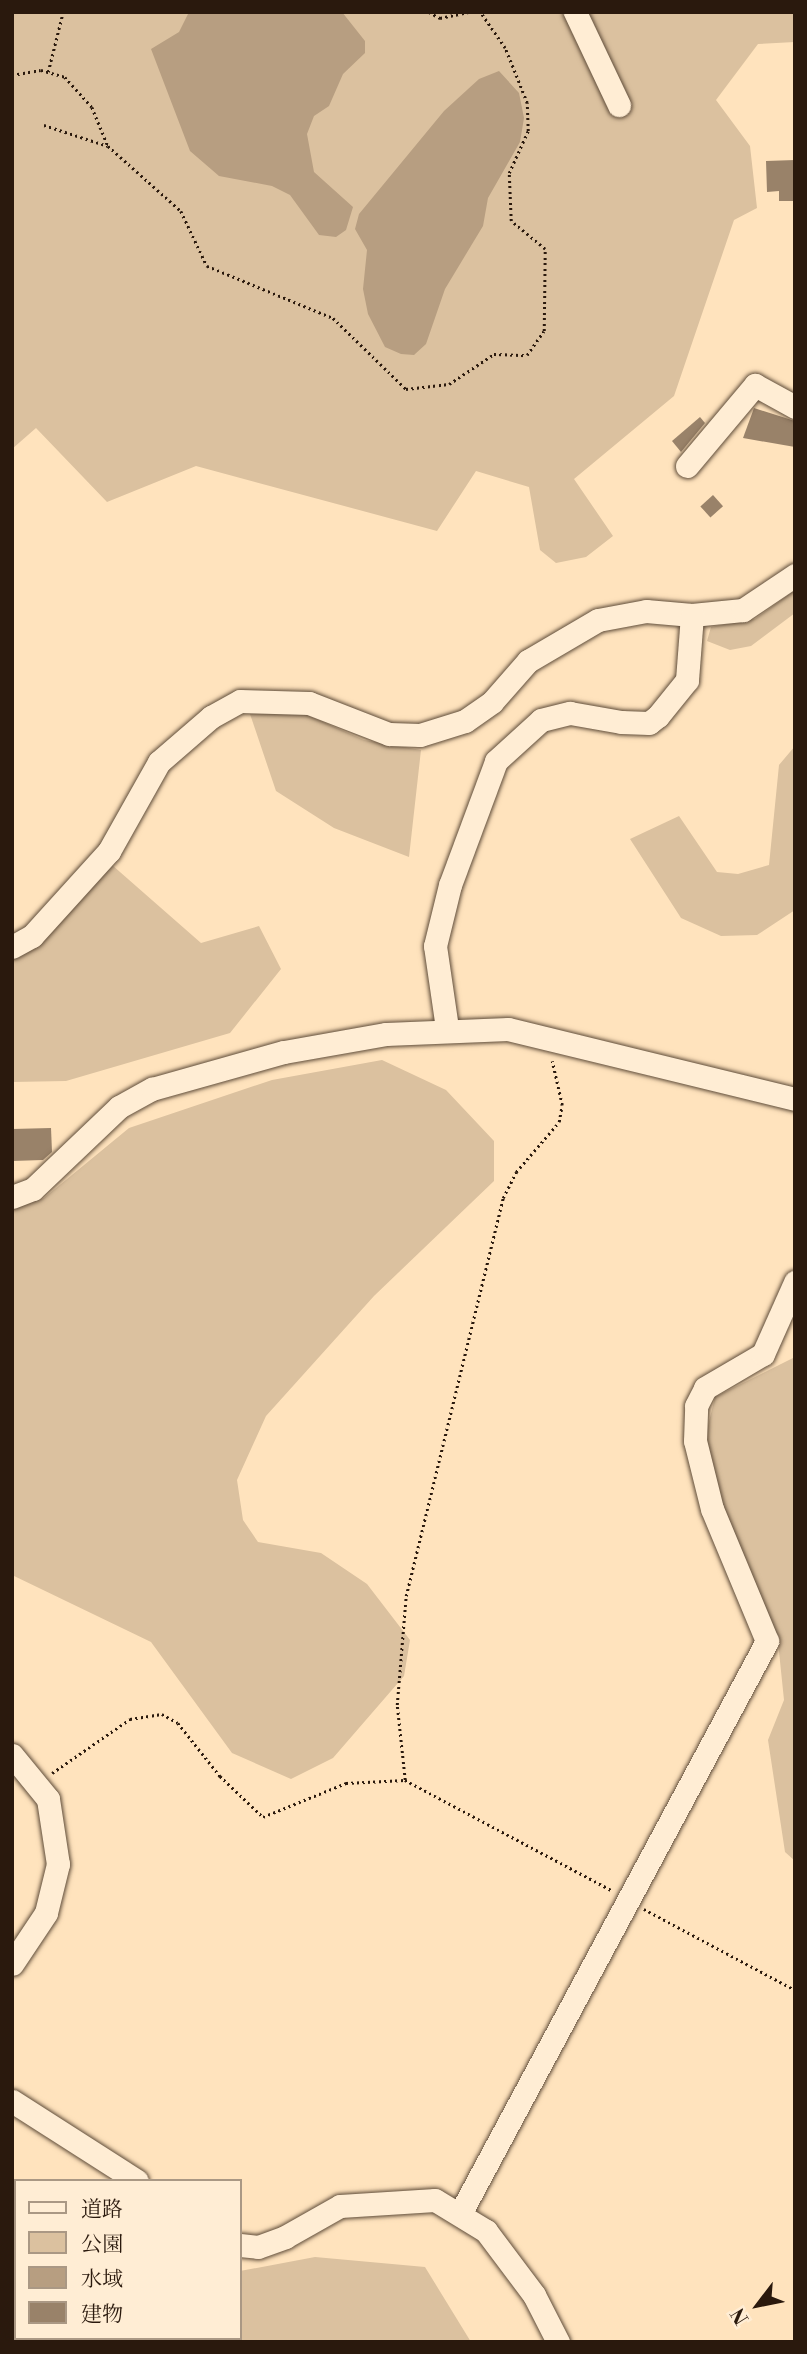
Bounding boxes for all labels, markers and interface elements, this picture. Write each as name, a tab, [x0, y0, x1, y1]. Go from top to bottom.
legend	[14, 2179, 242, 2340]
text: 道路	[81, 2197, 123, 2223]
text: 公園	[81, 2232, 123, 2258]
text: 水域	[81, 2267, 123, 2293]
north arrow	[723, 2270, 793, 2340]
text: 建物	[81, 2302, 123, 2328]
text: N	[726, 2303, 754, 2329]

